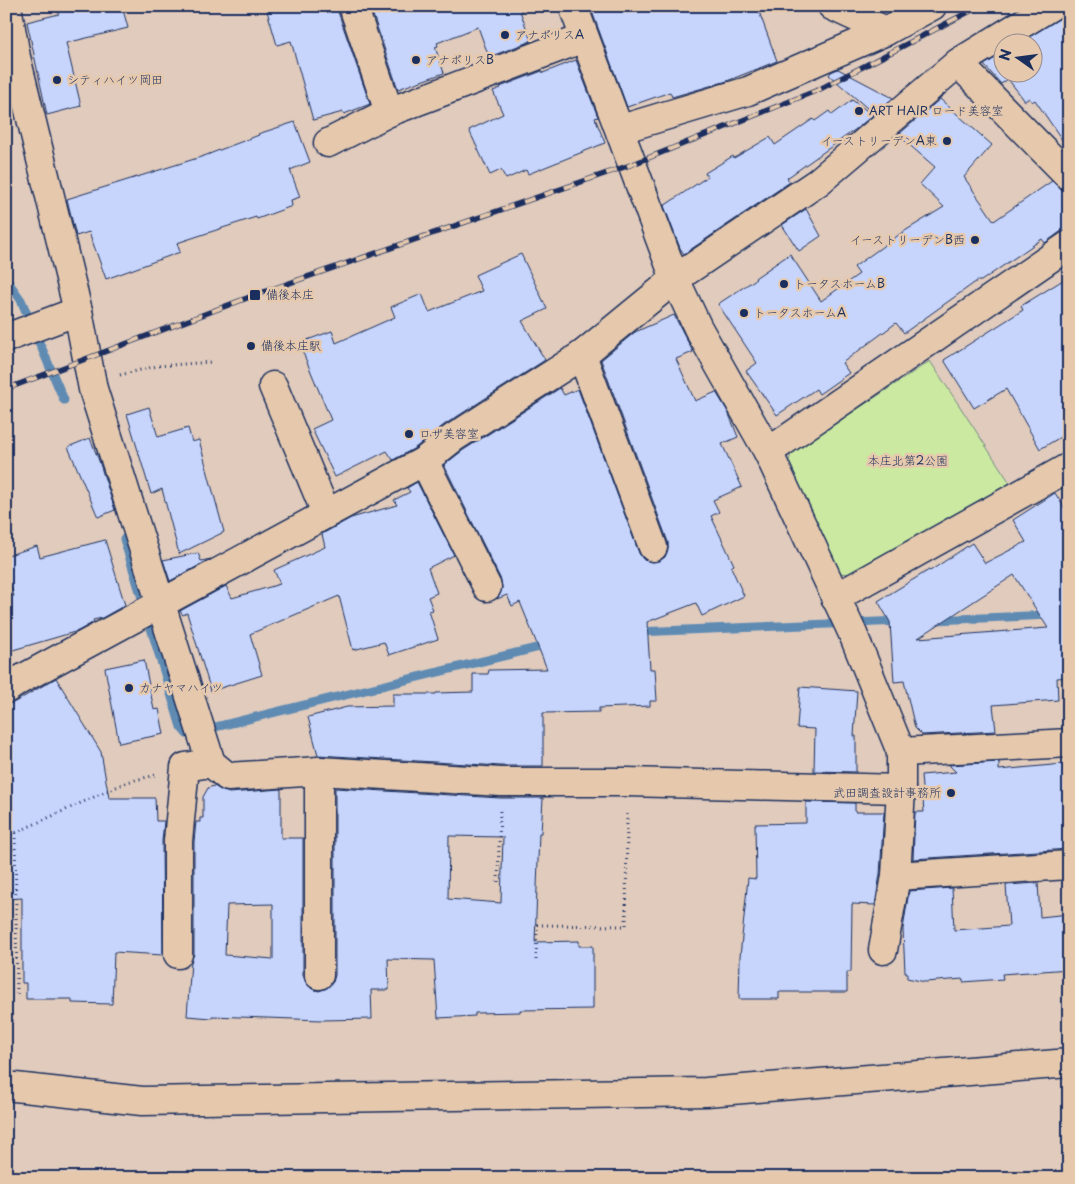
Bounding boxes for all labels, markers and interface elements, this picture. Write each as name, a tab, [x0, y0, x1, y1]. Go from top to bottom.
place label: アナポリスA	[515, 25, 584, 43]
marker: アナポリスA	[499, 29, 511, 41]
north arrow	[992, 32, 1042, 82]
text: N	[993, 47, 1016, 63]
place label: アナポリスB	[426, 50, 494, 68]
marker: アナポリスB	[410, 54, 422, 66]
place label: シティハイツ岡田	[67, 70, 163, 88]
marker: シティハイツ岡田	[51, 74, 63, 86]
place label: ART HAIR ロード美容室	[869, 101, 1004, 119]
marker: ART HAIR ロード美容室	[853, 105, 865, 117]
place label: イーストリーデンA東	[821, 131, 937, 149]
marker: イーストリーデンA東	[941, 135, 953, 147]
place label: イーストリーデンB西	[850, 230, 965, 248]
marker: イーストリーデンB西	[969, 234, 981, 246]
place label: トータスホームB	[794, 274, 885, 292]
marker: トータスホームB	[778, 278, 790, 290]
place label: 備後本庄	[266, 285, 314, 303]
marker: 備後本庄	[248, 288, 262, 302]
place label: トータスホームA	[754, 303, 846, 321]
marker: トータスホームA	[738, 307, 750, 319]
place label: 備後本庄駅	[261, 336, 321, 354]
marker: 備後本庄駅	[245, 340, 257, 352]
place label: ロザ美容室	[419, 424, 479, 442]
marker: ロザ美容室	[403, 428, 415, 440]
park label: 本庄北第2公園	[868, 451, 948, 469]
place label: カナヤマハイツ	[139, 678, 223, 696]
marker: カナヤマハイツ	[123, 682, 135, 694]
place label: 武田調査設計事務所	[833, 783, 941, 801]
marker: 武田調査設計事務所	[945, 787, 957, 799]

